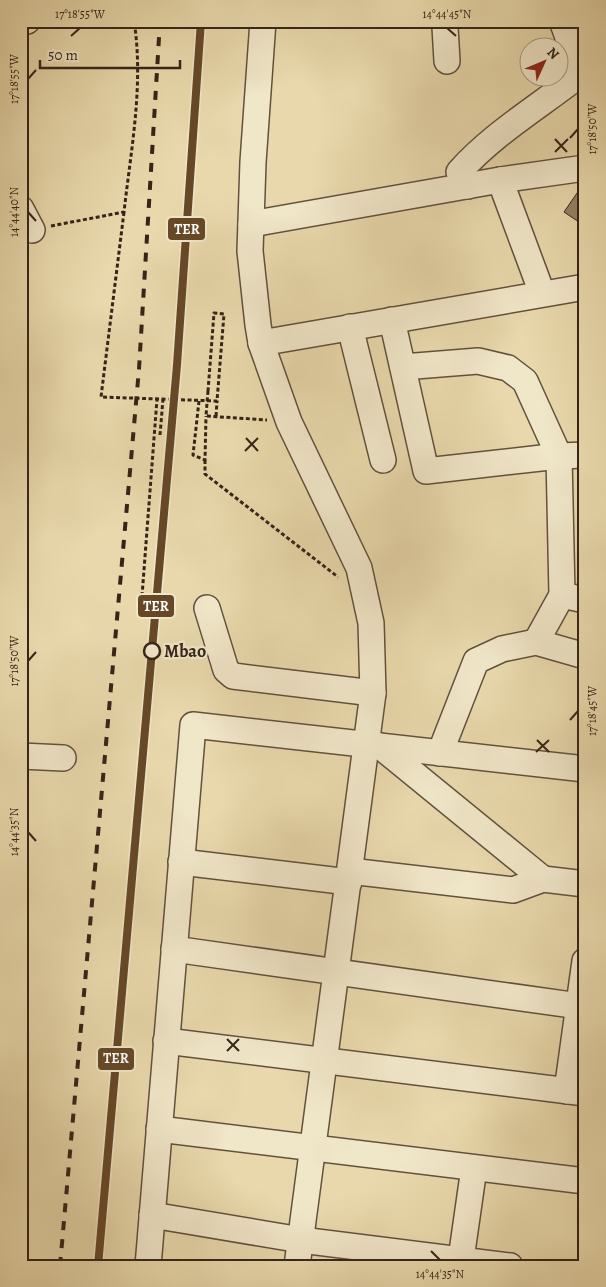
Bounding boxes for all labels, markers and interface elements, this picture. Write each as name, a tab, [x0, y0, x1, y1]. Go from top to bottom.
text: 17°18'55"W	[55, 6, 106, 22]
text: 14°44'45"N	[423, 6, 472, 22]
scale bar	[40, 38, 180, 70]
north arrow	[518, 38, 568, 88]
text: N	[543, 43, 563, 64]
text: 50 m	[48, 45, 78, 65]
text: 17°18'55"W	[6, 53, 22, 104]
text: 17°18'50"W	[584, 103, 600, 155]
text: 14°44'40"N	[6, 187, 22, 237]
line badge: TER	[167, 217, 206, 241]
text: TER	[174, 220, 200, 239]
line badge: TER	[137, 594, 175, 618]
text: TER	[143, 597, 169, 616]
text: 17°18'50"W	[6, 635, 22, 687]
place label: Mbao	[164, 639, 206, 663]
marker: Mbao	[143, 642, 161, 660]
text: 17°18'45"W	[584, 685, 600, 736]
text: 14°44'35"N	[6, 807, 22, 856]
line badge: TER	[97, 1047, 135, 1071]
text: TER	[103, 1049, 129, 1068]
text: 14°44'35"N	[416, 1266, 465, 1282]

